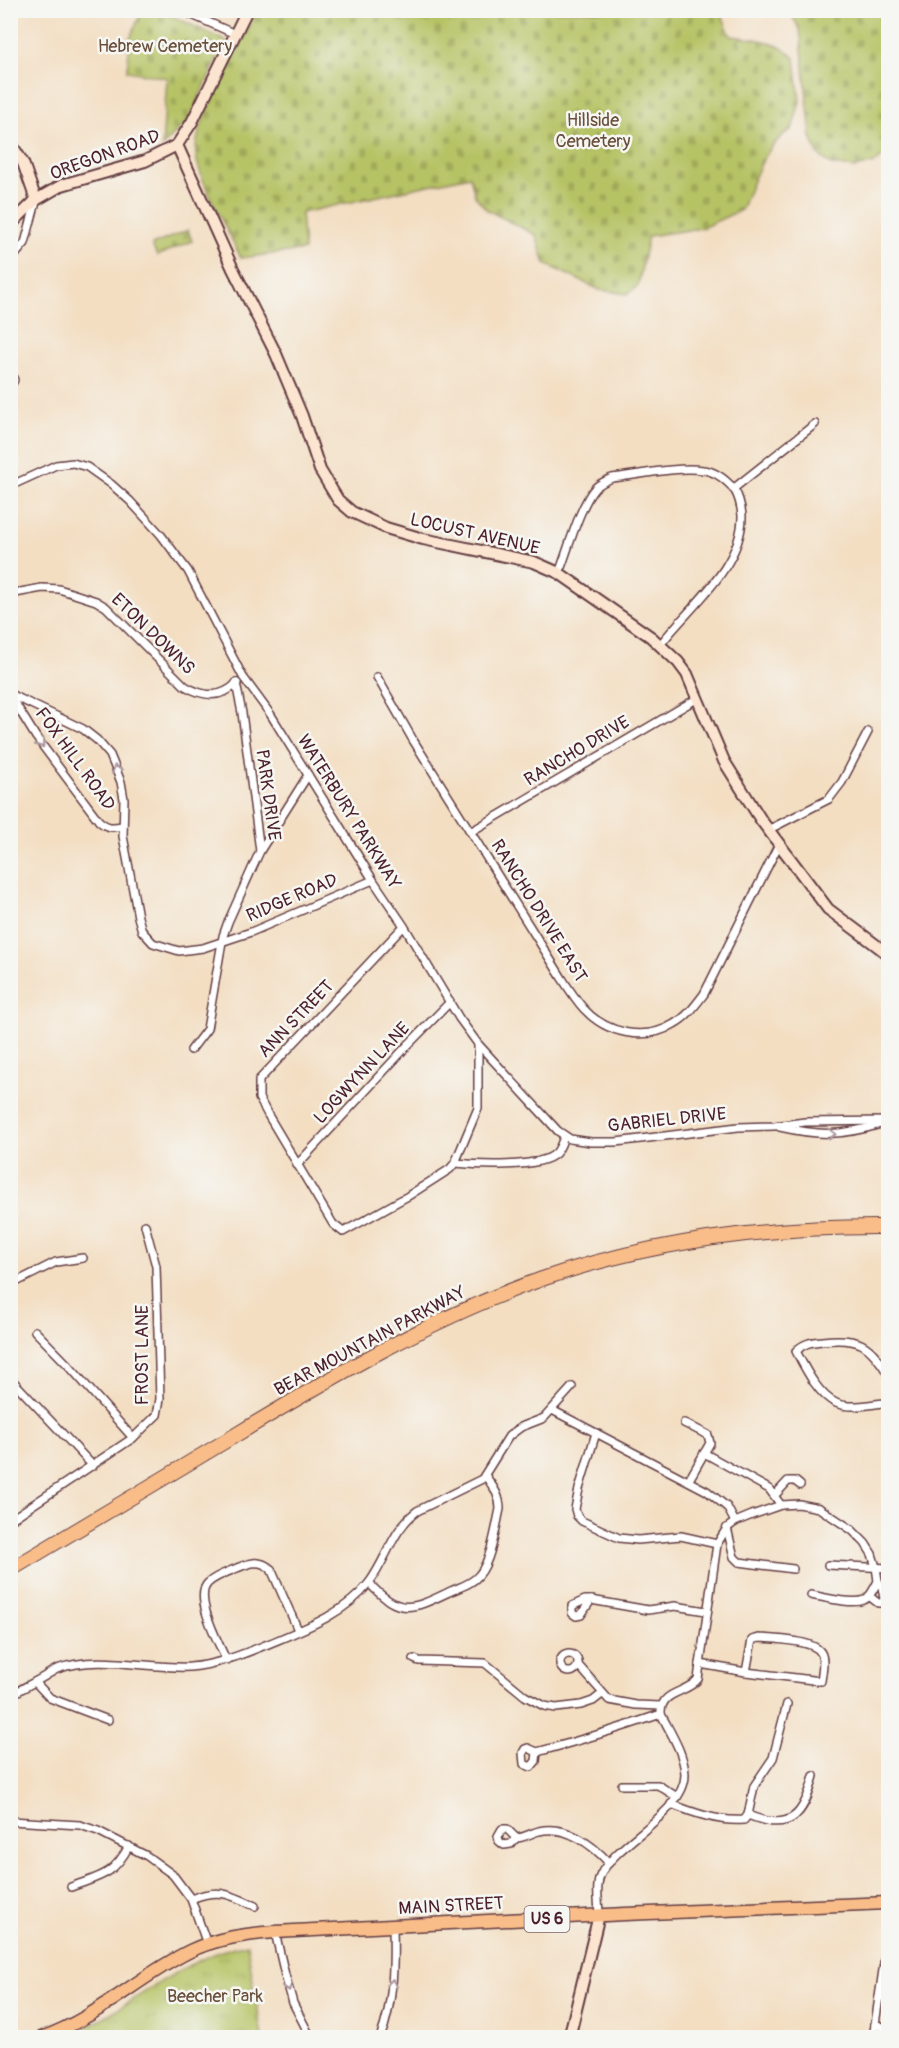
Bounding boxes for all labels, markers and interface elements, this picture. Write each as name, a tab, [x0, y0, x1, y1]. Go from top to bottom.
park label: Hebrew Cemetery	[98, 35, 232, 58]
park label: Hillside Cemetery	[556, 109, 631, 153]
street label: OREGON ROAD	[47, 124, 163, 186]
street label: LOCUST AVENUE	[408, 508, 542, 560]
street label: ETON DOWNS	[106, 588, 200, 680]
street label: FOX HILL ROAD	[30, 703, 120, 815]
street label: RANCHO DRIVE	[520, 710, 634, 792]
street label: WATERBURY PARKWAY	[292, 730, 406, 894]
one-way arrow	[34, 738, 45, 749]
street label: PARK DRIVE	[250, 748, 286, 842]
one-way arrow	[111, 764, 123, 775]
street label: RANCHO DRIVE EAST	[486, 835, 592, 987]
street label: RIDGE ROAD	[243, 869, 341, 927]
street label: ANN STREET	[253, 975, 339, 1063]
street label: LOGWYNN LANE	[309, 1017, 415, 1129]
street label: GABRIEL DRIVE	[607, 1102, 727, 1138]
one-way arrow	[827, 1128, 836, 1140]
street label: BEAR MOUNTAIN PARKWAY	[270, 1280, 470, 1401]
street label: FROST LANE	[131, 1305, 154, 1405]
street label: MAIN STREET	[398, 1892, 504, 1920]
road number: US 6	[524, 1906, 570, 1932]
one-way arrow	[385, 1978, 397, 1987]
one-way arrow	[281, 1981, 293, 1992]
park label: Beecher Park	[167, 1985, 264, 2008]

